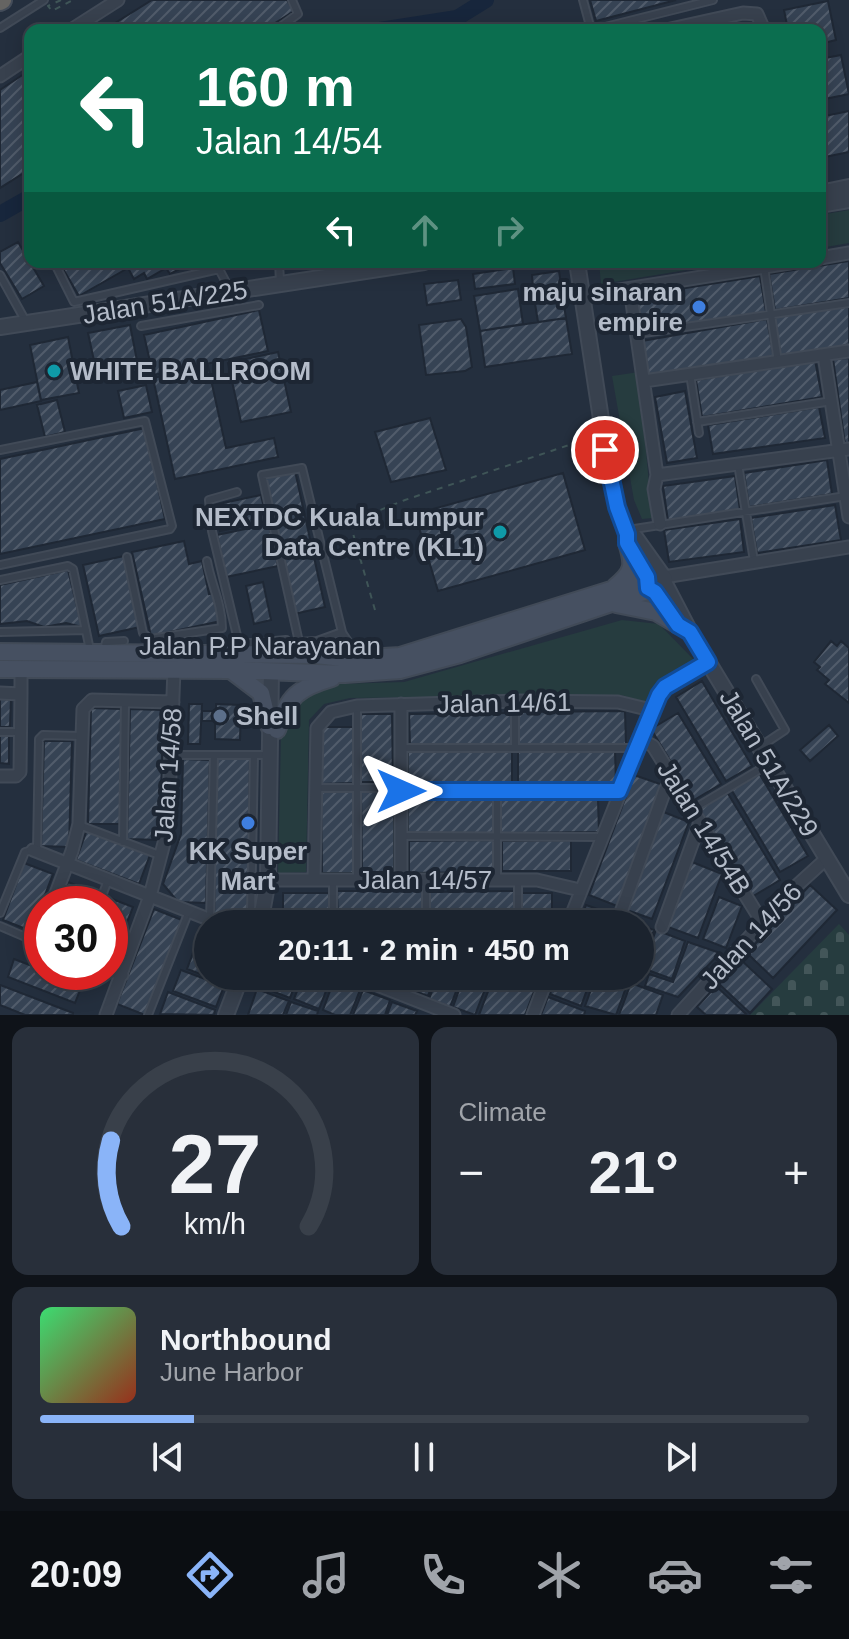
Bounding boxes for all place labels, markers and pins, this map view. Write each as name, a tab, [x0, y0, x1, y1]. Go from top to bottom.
place label: maju sinaran empire	[523, 277, 683, 337]
marker: maju sinaran empire	[690, 298, 708, 316]
place label: WHITE BALLROOM	[70, 356, 311, 386]
marker: WHITE BALLROOM	[45, 362, 63, 380]
pin	[571, 416, 639, 484]
place label: NEXTDC Kuala Lumpur Data Centre (KL1)	[195, 502, 484, 562]
marker: NEXTDC Kuala Lumpur Data Centre (KL1)	[491, 523, 509, 541]
place label: Shell	[236, 701, 298, 731]
marker: Shell	[211, 707, 229, 725]
marker: KK Super Mart	[239, 814, 257, 832]
place label: KK Super Mart	[189, 836, 307, 896]

